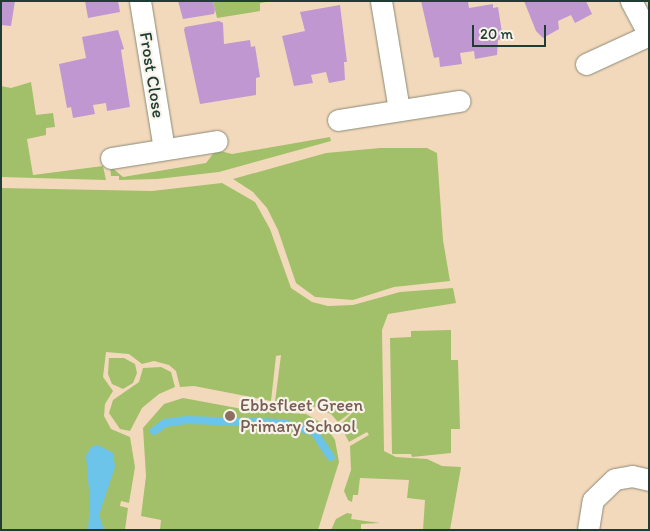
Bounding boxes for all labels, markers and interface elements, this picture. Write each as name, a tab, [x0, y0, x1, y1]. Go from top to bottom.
scale bar	[475, 15, 549, 47]
text: 20 m	[480, 25, 513, 43]
street label: Frost Close	[135, 30, 169, 120]
place label: Ebbsfleet Green Primary School	[240, 395, 363, 438]
marker: Ebbsfleet Green Primary School	[224, 410, 236, 422]

